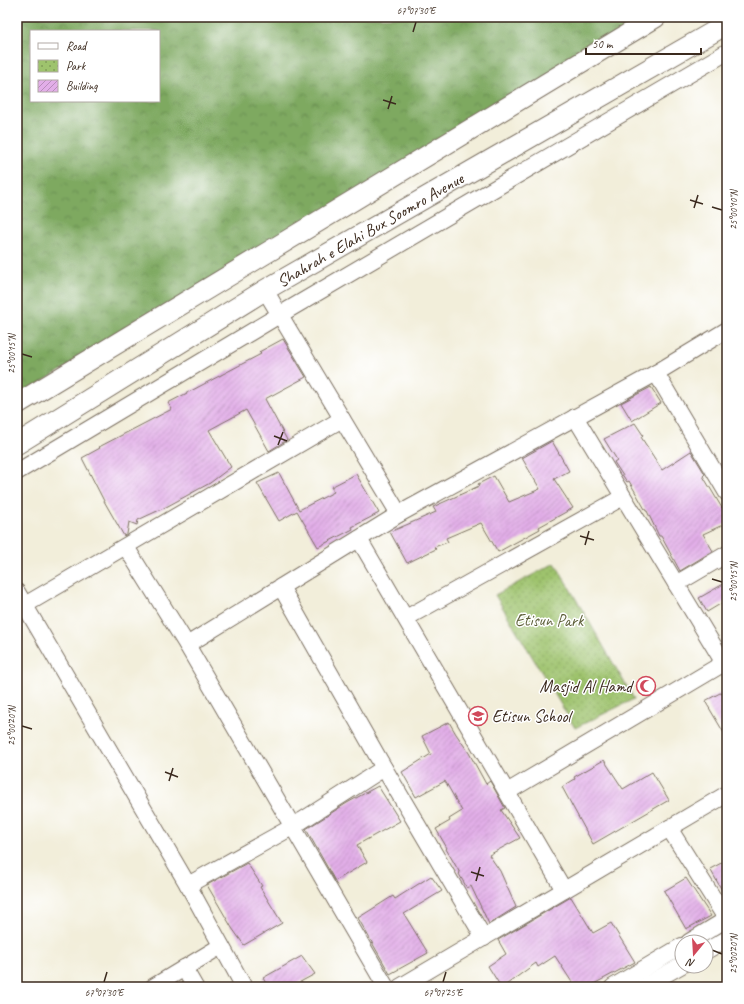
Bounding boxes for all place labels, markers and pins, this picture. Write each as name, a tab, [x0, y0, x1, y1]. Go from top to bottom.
mosque icon: Masjid Al Hamd	[635, 675, 657, 697]
place label: Masjid Al Hamd	[539, 676, 634, 697]
school or university icon: Etisun School	[467, 705, 489, 727]
place label: Etisun School	[492, 706, 573, 727]

